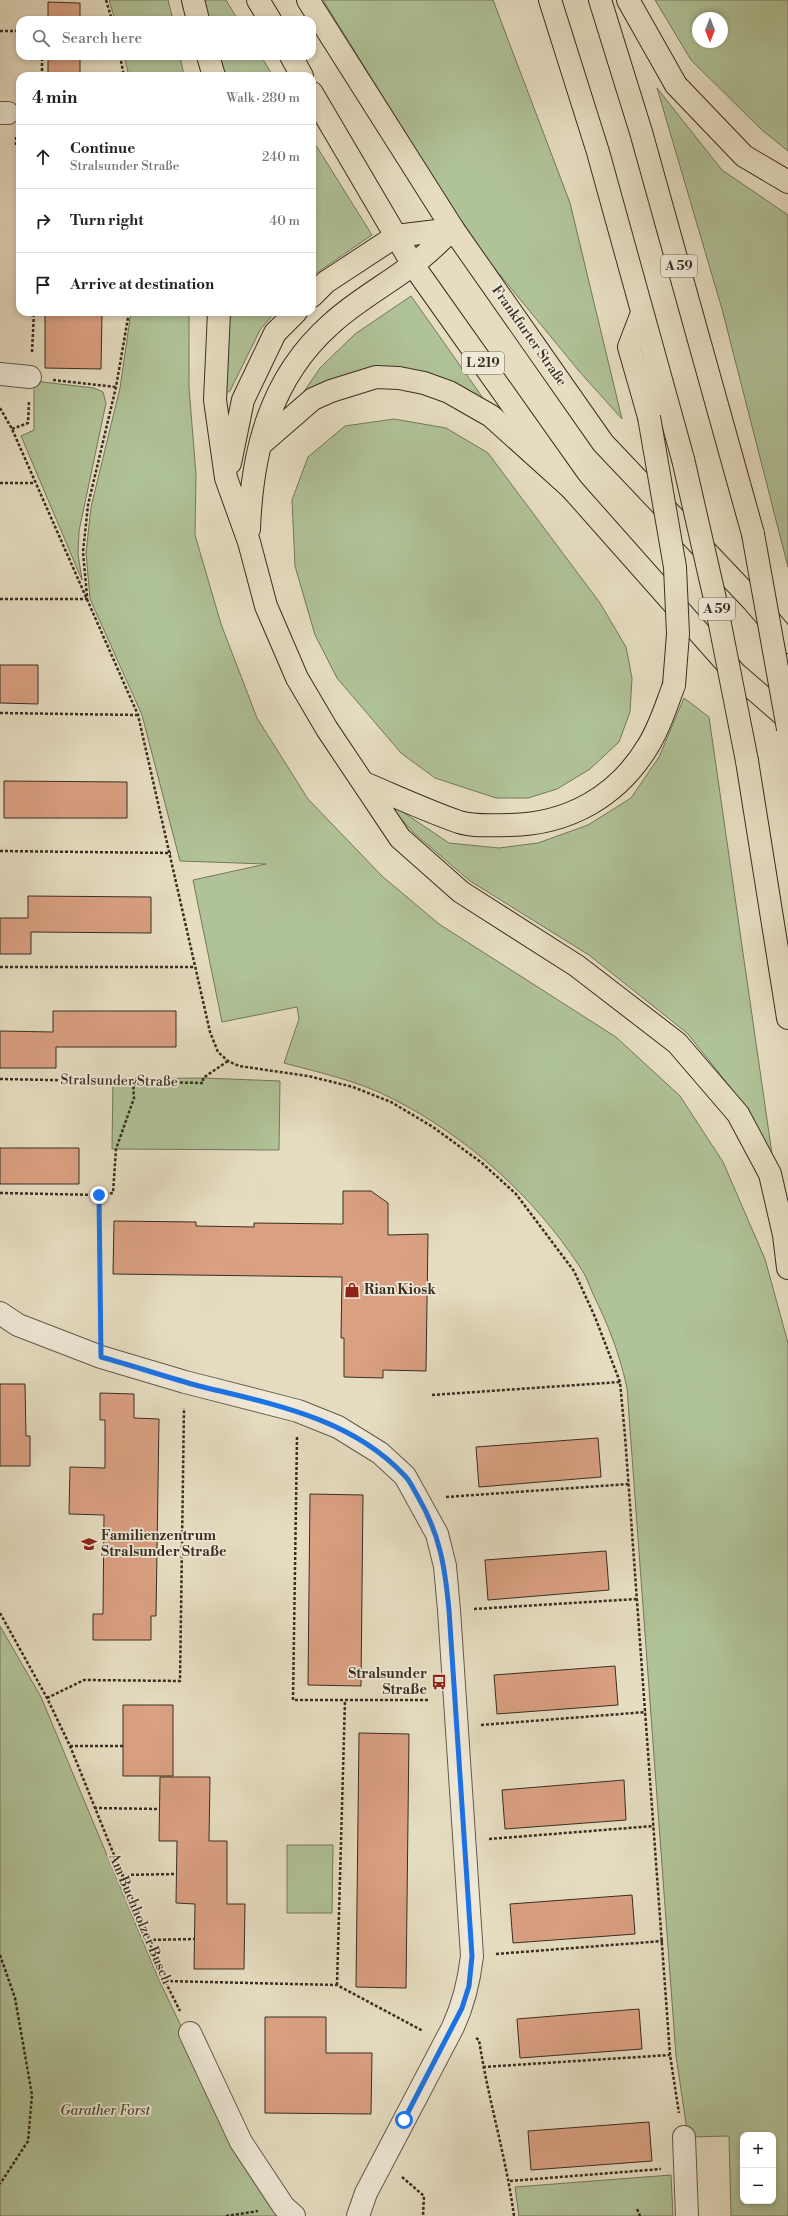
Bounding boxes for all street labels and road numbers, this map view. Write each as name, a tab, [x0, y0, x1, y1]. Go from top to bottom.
road number: A 59	[661, 255, 697, 277]
street label: Frankfurter Straße	[487, 282, 571, 390]
road number: L 219	[462, 352, 504, 374]
road number: A 59	[699, 598, 735, 620]
street label: Stralsunder Straße	[60, 1071, 178, 1091]
street label: Am Buchholzer Busch	[104, 1850, 176, 1988]

